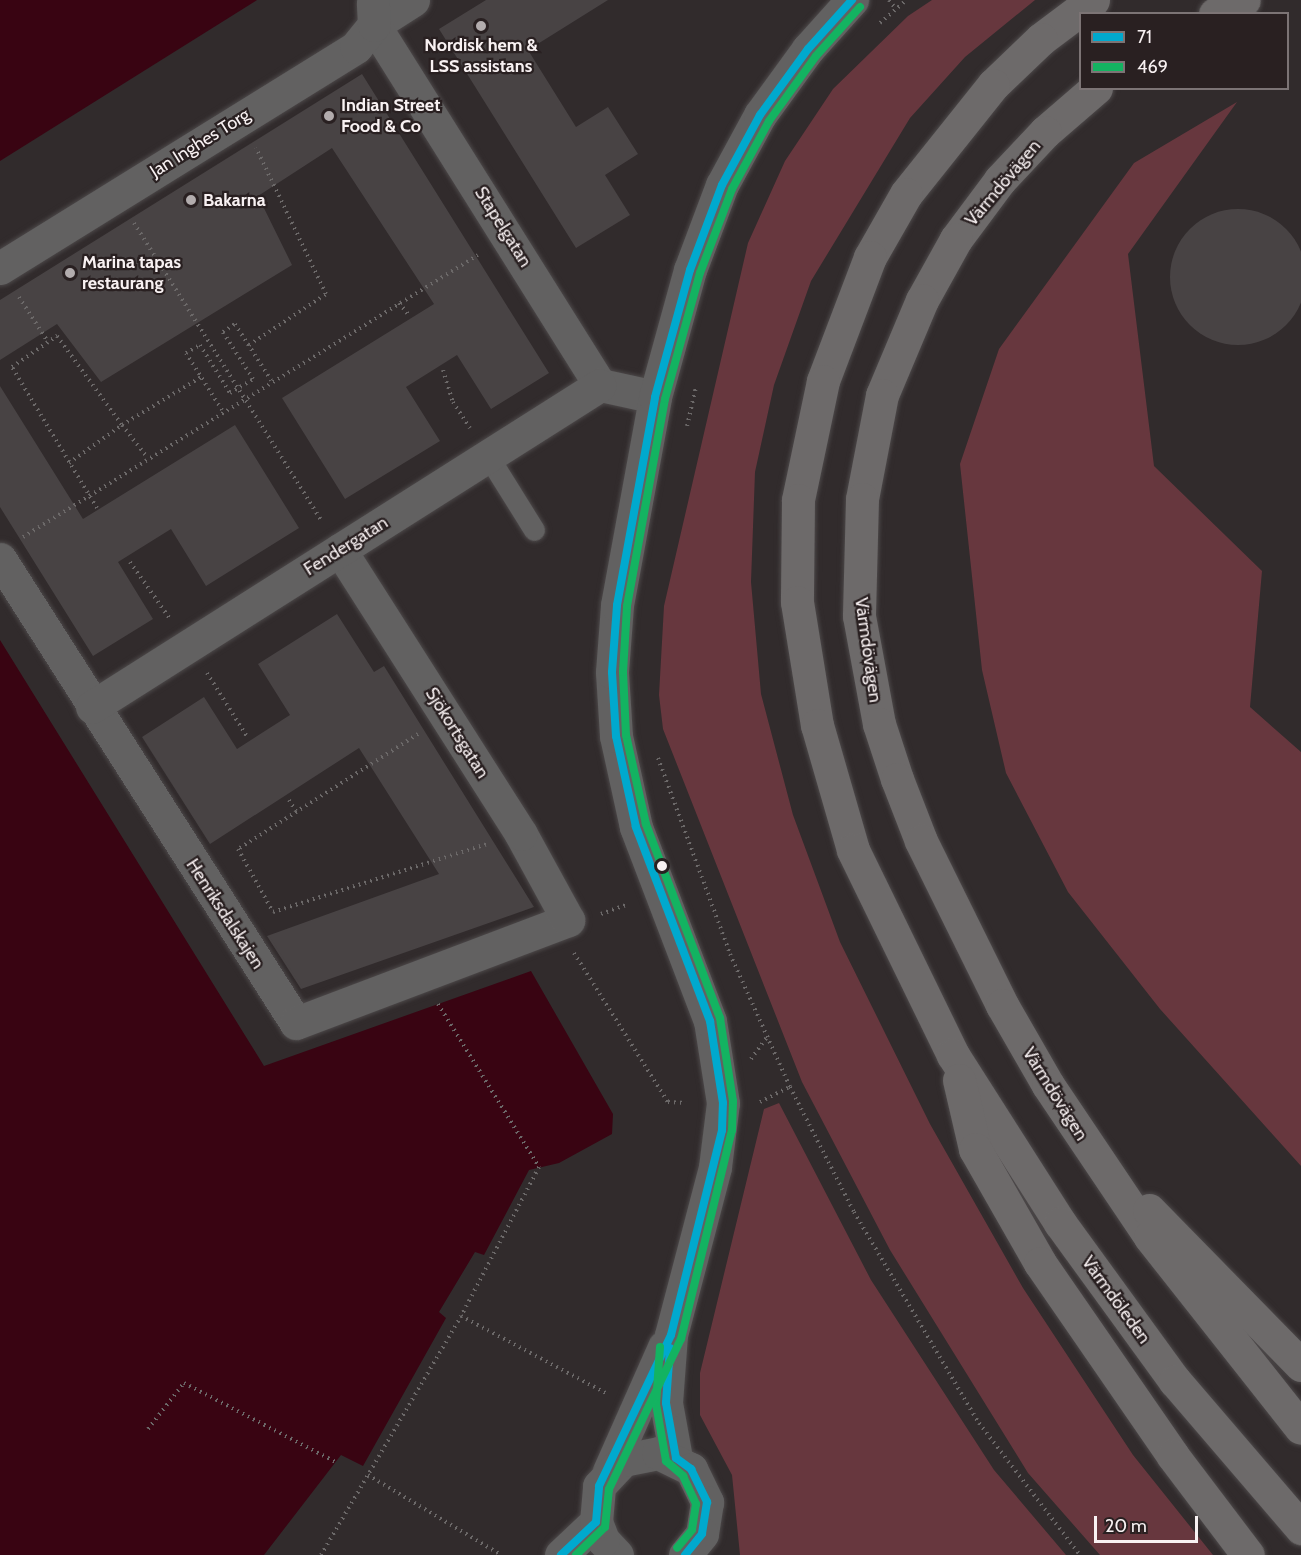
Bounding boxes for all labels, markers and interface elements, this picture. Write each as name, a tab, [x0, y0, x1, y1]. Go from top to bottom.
legend	[1079, 12, 1289, 90]
marker: Nordisk hem & LSS assistans	[474, 19, 488, 33]
text: 71	[1137, 26, 1152, 48]
place label: Nordisk hem & LSS assistans	[424, 35, 538, 78]
text: 469	[1137, 56, 1168, 78]
place label: Indian Street Food & Co	[341, 95, 440, 138]
street label: Jan Inghes Torg	[146, 104, 254, 182]
marker: Indian Street Food & Co	[322, 109, 336, 123]
street label: Värmdövägen	[961, 136, 1045, 230]
street label: Stapelgatan	[470, 183, 536, 271]
place label: Bakarna	[203, 189, 266, 211]
marker: Bakarna	[184, 193, 198, 207]
place label: Marina tapas restaurang	[82, 252, 181, 294]
marker: Marina tapas restaurang	[63, 266, 77, 280]
street label: Fendergatan	[300, 512, 392, 580]
street label: Värmdövägen	[850, 596, 886, 704]
street label: Sjökortsgatan	[421, 684, 493, 782]
street label: Henriksdalskajen	[181, 855, 269, 973]
unlabelled marker	[656, 860, 668, 872]
street label: Värmdövägen	[1018, 1043, 1092, 1145]
street label: Värmdöleden	[1077, 1252, 1155, 1348]
scale bar	[1097, 1504, 1200, 1542]
text: 20 m	[1105, 1515, 1147, 1537]

